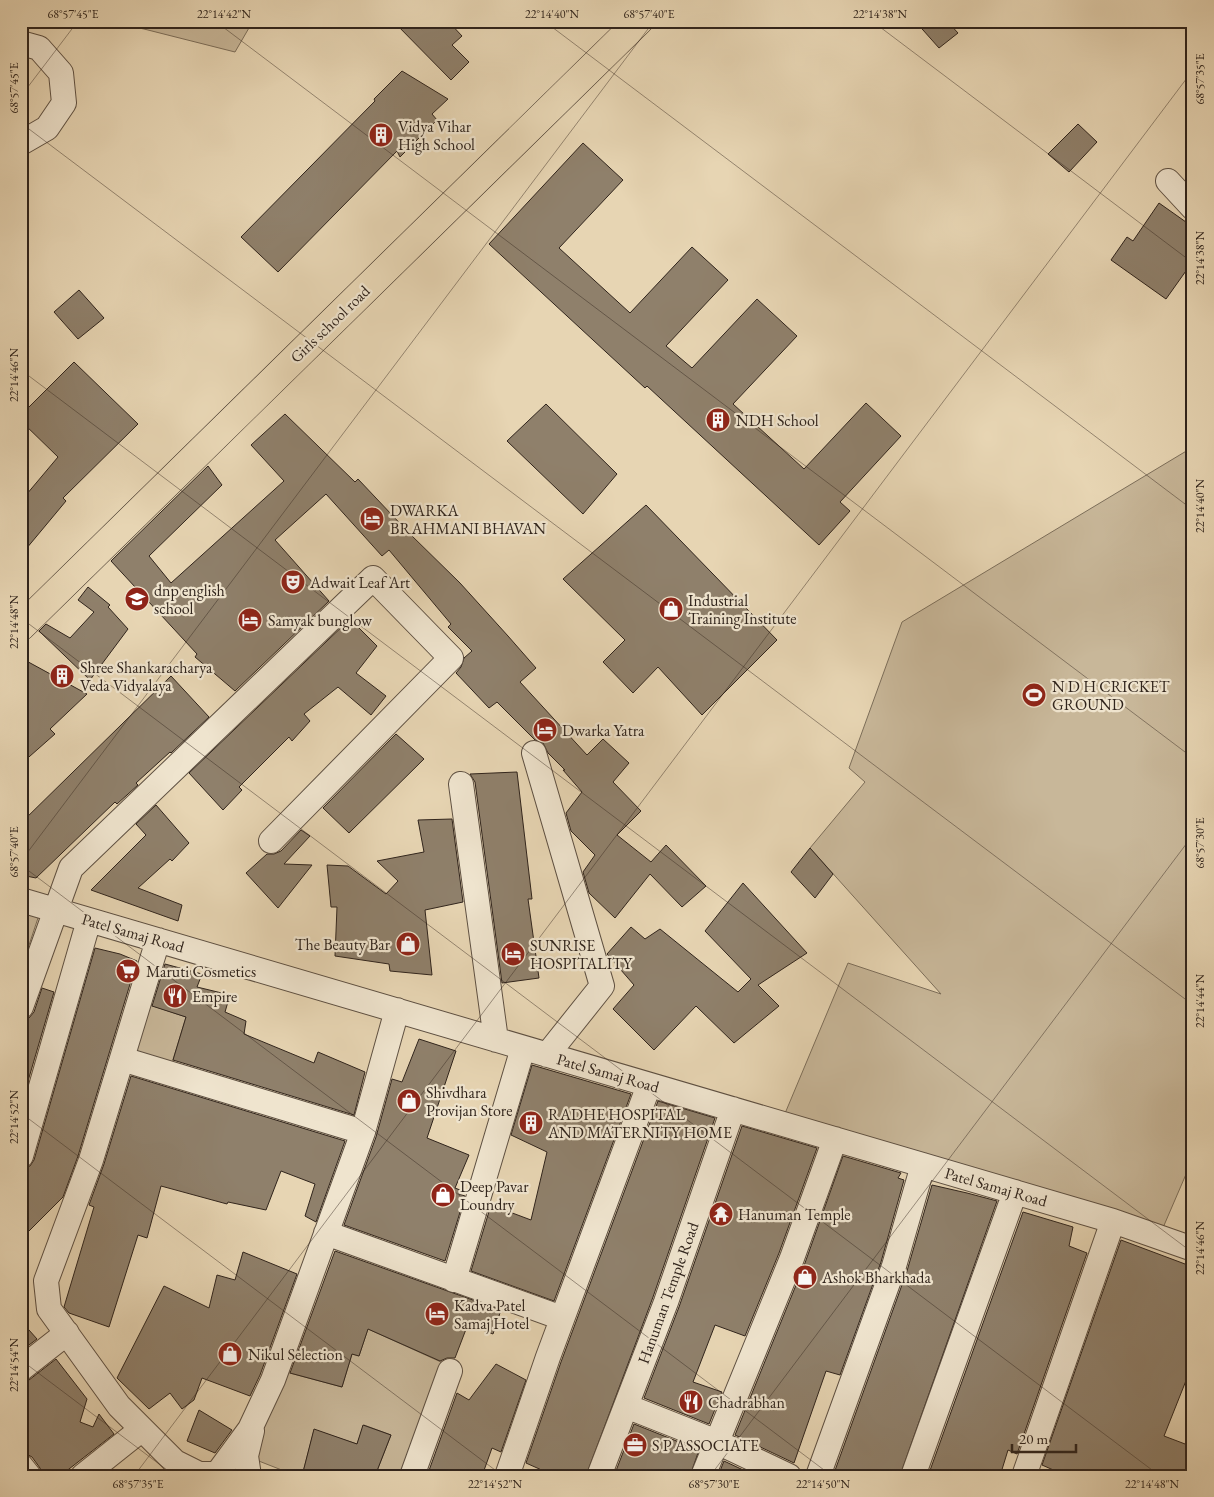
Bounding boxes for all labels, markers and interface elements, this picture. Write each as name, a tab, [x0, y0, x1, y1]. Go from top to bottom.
text: 68°57'45"E	[47, 6, 99, 22]
text: 22°14'42"N	[197, 6, 251, 22]
text: 22°14'40"N	[525, 6, 579, 22]
text: 68°57'40"E	[623, 6, 675, 22]
text: 22°14'38"N	[853, 6, 907, 22]
text: 68°57'35"E	[1192, 53, 1208, 105]
text: 68°57'45"E	[6, 62, 22, 114]
place label: Vidya Vihar High School	[398, 116, 475, 155]
building icon: Vidya Vihar High School	[368, 122, 394, 148]
text: 22°14'38"N	[1192, 231, 1208, 285]
street label: Girls school road	[286, 280, 375, 367]
text: 22°14'46"N	[6, 348, 22, 402]
building icon: NDH School	[705, 407, 731, 433]
place label: NDH School	[736, 410, 819, 431]
text: 22°14'40"N	[1192, 479, 1208, 533]
place label: DWARKA BRAHMANI BHAVAN	[390, 500, 546, 539]
hotel icon: DWARKA BRAHMANI BHAVAN	[359, 506, 385, 532]
theatre icon: Adwait Leaf Art	[280, 569, 306, 595]
place label: Adwait Leaf Art	[309, 572, 410, 593]
place label: dnp english school	[154, 580, 225, 619]
school or university icon: dnp english school	[124, 586, 150, 612]
place label: Industrial Training Institute	[688, 590, 796, 629]
text: 22°14'48"N	[6, 595, 22, 649]
shop icon: Industrial Training Institute	[658, 596, 684, 622]
hotel icon: Samyak bunglow	[237, 607, 263, 633]
place label: Samyak bunglow	[268, 610, 373, 631]
place label: Shree Shankaracharya Veda Vidyalaya	[80, 657, 213, 696]
building icon: Shree Shankaracharya Veda Vidyalaya	[49, 663, 75, 689]
place label: N D H CRICKET GROUND	[1052, 676, 1170, 715]
sports icon: N D H CRICKET GROUND	[1021, 682, 1047, 708]
hotel icon: Dwarka Yatra	[532, 717, 558, 743]
place label: Dwarka Yatra	[562, 720, 645, 741]
text: 68°57'30"E	[1192, 817, 1208, 869]
text: 68°57'40"E	[6, 826, 22, 878]
street label: Patel Samaj Road	[79, 908, 187, 958]
shop icon: The Beauty Bar	[395, 931, 421, 957]
place label: The Beauty Bar	[295, 934, 391, 955]
place label: SUNRISE HOSPITALITY	[530, 935, 633, 974]
hotel icon: SUNRISE HOSPITALITY	[500, 941, 526, 967]
supermarket icon: Maruti Cosmetics	[115, 958, 141, 984]
place label: Maruti Cosmetics	[146, 961, 256, 982]
text: 22°14'44"N	[1192, 974, 1208, 1028]
restaurant icon: Empire	[162, 983, 188, 1009]
place label: Empire	[192, 986, 237, 1007]
street label: Patel Samaj Road	[554, 1048, 662, 1098]
place label: Shivdhara Provijan Store	[426, 1082, 512, 1121]
shop icon: Shivdhara Provijan Store	[396, 1088, 422, 1114]
text: 22°14'52"N	[6, 1090, 22, 1144]
place label: RADHE HOSPITAL AND MATERNITY HOME	[547, 1104, 732, 1143]
building icon: RADHE HOSPITAL AND MATERNITY HOME	[518, 1110, 544, 1136]
street label: Patel Samaj Road	[942, 1162, 1050, 1212]
place label: Deep Pavar Loundry	[460, 1176, 529, 1215]
shop icon: Deep Pavar Loundry	[430, 1182, 456, 1208]
temple icon: Hanuman Temple	[708, 1201, 734, 1227]
place label: Hanuman Temple	[738, 1204, 851, 1225]
street label: Hanuman Temple Road	[633, 1218, 704, 1367]
text: 22°14'46"N	[1192, 1221, 1208, 1275]
shop icon: Ashok Bharkhada	[792, 1264, 818, 1290]
place label: Ashok Bharkhada	[821, 1267, 931, 1288]
place label: Kadva Patel Samaj Hotel	[454, 1295, 529, 1334]
hotel icon: Kadva Patel Samaj Hotel	[424, 1301, 450, 1327]
text: 22°14'54"N	[6, 1338, 22, 1392]
shop icon: Nikul Selection	[217, 1341, 243, 1367]
place label: Nikul Selection	[248, 1344, 344, 1365]
restaurant icon: Chadrabhan	[678, 1389, 704, 1415]
place label: Chadrabhan	[708, 1392, 785, 1413]
scale bar	[1012, 1422, 1075, 1454]
text: 20 m	[1019, 1429, 1048, 1448]
office icon: S P ASSOCIATE	[622, 1432, 648, 1458]
place label: S P ASSOCIATE	[652, 1435, 759, 1456]
text: 68°57'35"E	[112, 1476, 164, 1492]
text: 22°14'52"N	[468, 1476, 522, 1492]
text: 68°57'30"E	[688, 1476, 740, 1492]
text: 22°14'50"N	[796, 1476, 850, 1492]
text: 22°14'48"N	[1125, 1476, 1179, 1492]

